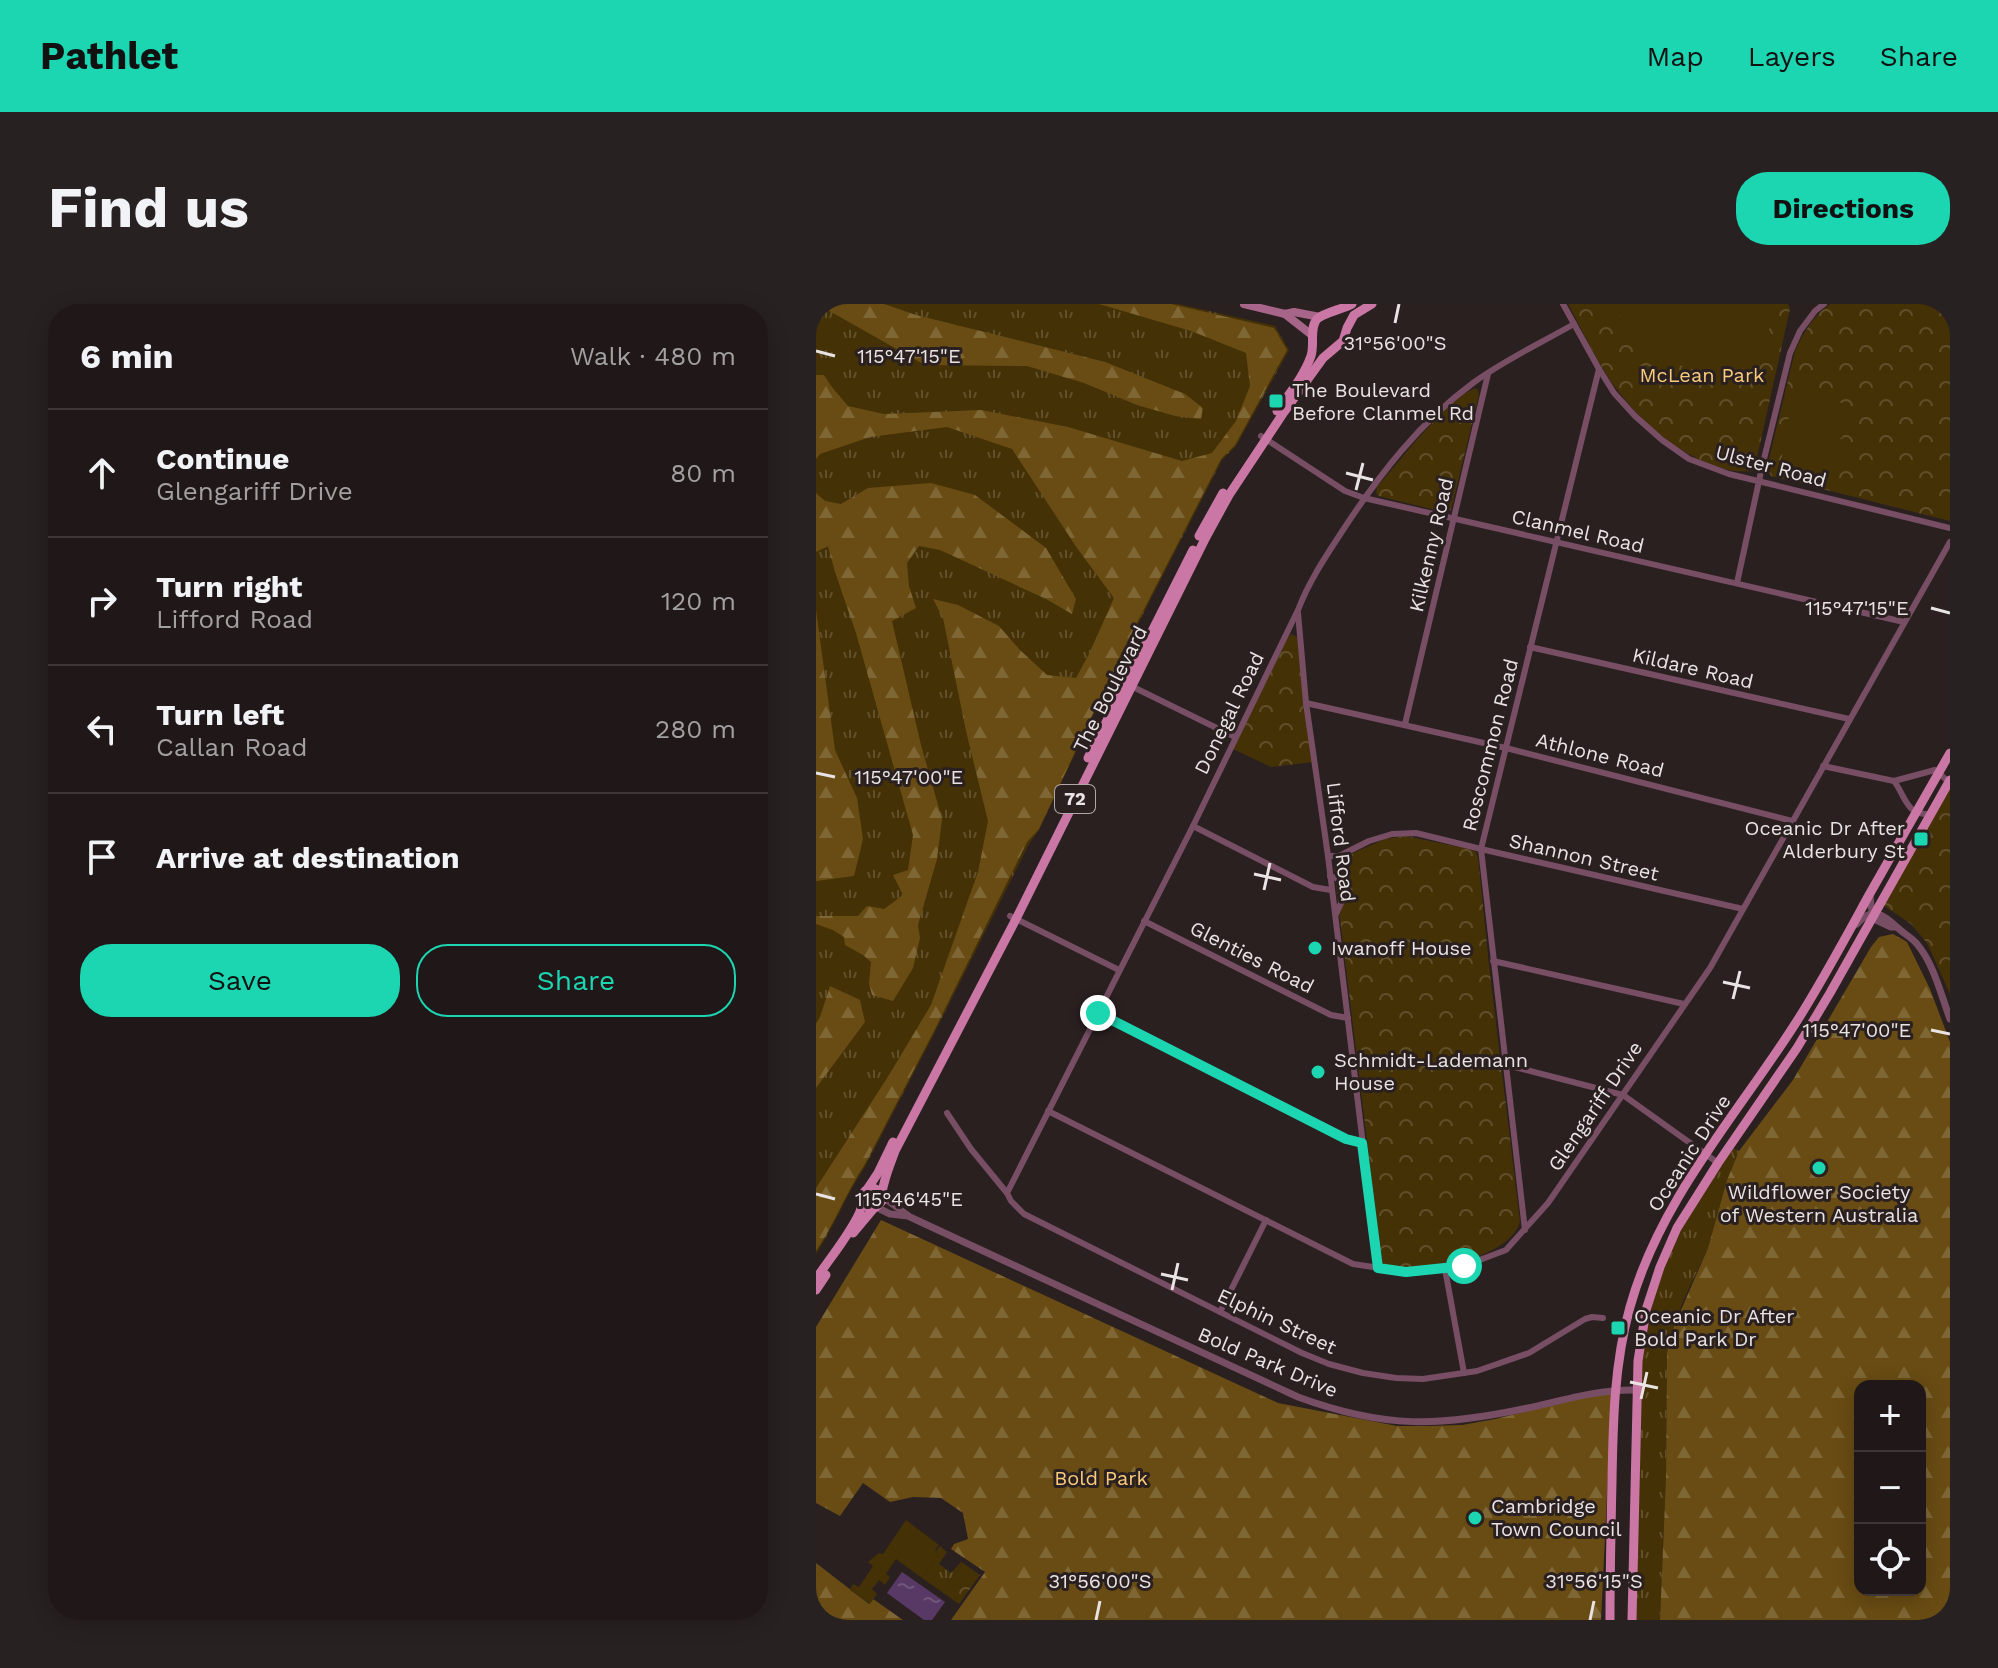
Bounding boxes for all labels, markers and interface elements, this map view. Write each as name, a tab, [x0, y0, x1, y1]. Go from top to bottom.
text: Pathlet	[40, 34, 178, 78]
text: Map	[1647, 40, 1704, 73]
text: Layers	[1748, 40, 1836, 73]
text: Share	[1880, 40, 1958, 73]
button: Directions	[1736, 172, 1950, 245]
text: Find us	[48, 175, 249, 241]
text: 31°56'00"S	[1344, 331, 1446, 355]
text: 6 min	[80, 336, 174, 376]
text: Walk · 480 m	[570, 341, 736, 371]
text: 115°47'15"E	[857, 344, 961, 368]
park label: McLean Park	[1640, 363, 1764, 387]
place label: The Boulevard Before Clanmel Rd	[1292, 378, 1474, 425]
marker: The Boulevard Before Clanmel Rd	[1267, 392, 1285, 410]
street label: Ulster Road	[1713, 440, 1829, 492]
text: Continue	[156, 441, 289, 476]
icon: ahead	[80, 451, 124, 495]
text: 80 m	[670, 458, 736, 488]
text: Glengariff Drive	[156, 476, 353, 506]
street label: Kilkenny Road	[1404, 476, 1458, 614]
street label: Clanmel Road	[1509, 504, 1647, 558]
text: Turn right	[156, 569, 302, 604]
icon: right	[80, 579, 124, 623]
text: 120 m	[661, 586, 736, 616]
text: 115°47'15"E	[1805, 596, 1909, 620]
text: Lifford Road	[156, 604, 313, 634]
street label: The Boulevard	[1068, 622, 1152, 756]
street label: Kildare Road	[1630, 642, 1756, 694]
street label: Donegal Road	[1189, 648, 1269, 778]
street label: Roscommon Road	[1457, 656, 1523, 834]
text: Turn left	[156, 697, 284, 732]
icon: left	[80, 707, 124, 751]
text: 280 m	[655, 714, 736, 744]
street label: Athlone Road	[1534, 728, 1666, 782]
text: Callan Road	[156, 732, 308, 762]
text: 115°47'00"E	[855, 765, 963, 789]
street label: Lifford Road	[1322, 781, 1360, 903]
road number: 72	[1055, 785, 1095, 813]
place label: Oceanic Dr After Alderbury St	[1745, 816, 1906, 863]
street label: Shannon Street	[1507, 828, 1662, 886]
marker: Oceanic Dr After Alderbury St	[1912, 830, 1930, 848]
icon: arrive	[80, 835, 124, 879]
text: Arrive at destination	[156, 840, 460, 875]
street label: Glenties Road	[1186, 915, 1318, 999]
place label: Iwanoff House	[1331, 936, 1472, 960]
marker: Iwanoff House	[1306, 939, 1324, 957]
button: Save	[80, 944, 400, 1017]
button: Share	[416, 944, 736, 1017]
route end	[1080, 995, 1116, 1031]
text: 115°47'00"E	[1803, 1018, 1911, 1042]
street label: Glengariff Drive	[1543, 1037, 1647, 1175]
place label: Schmidt-Lademann House	[1334, 1048, 1528, 1095]
marker: Schmidt-Lademann House	[1309, 1063, 1327, 1081]
street label: Oceanic Drive	[1642, 1090, 1736, 1216]
marker: Wildflower Society of Western Australia	[1810, 1159, 1828, 1177]
place label: Wildflower Society of Western Australia	[1720, 1180, 1918, 1227]
text: 115°46'45"E	[855, 1187, 963, 1211]
route start	[1446, 1248, 1482, 1284]
street label: Elphin Street	[1214, 1283, 1341, 1359]
place label: Oceanic Dr After Bold Park Dr	[1634, 1304, 1794, 1351]
marker: Oceanic Dr After Bold Park Dr	[1609, 1319, 1627, 1337]
street label: Bold Park Drive	[1194, 1322, 1342, 1402]
map controls	[1854, 1380, 1926, 1596]
button: +	[1854, 1380, 1926, 1452]
button: −	[1854, 1452, 1926, 1524]
park label: Bold Park	[1054, 1466, 1148, 1490]
place label: Cambridge Town Council	[1491, 1494, 1622, 1541]
marker: Cambridge Town Council	[1466, 1509, 1484, 1527]
button: locate	[1854, 1524, 1926, 1596]
text: 31°56'00"S	[1049, 1569, 1151, 1593]
text: 31°56'15"S	[1545, 1569, 1643, 1593]

